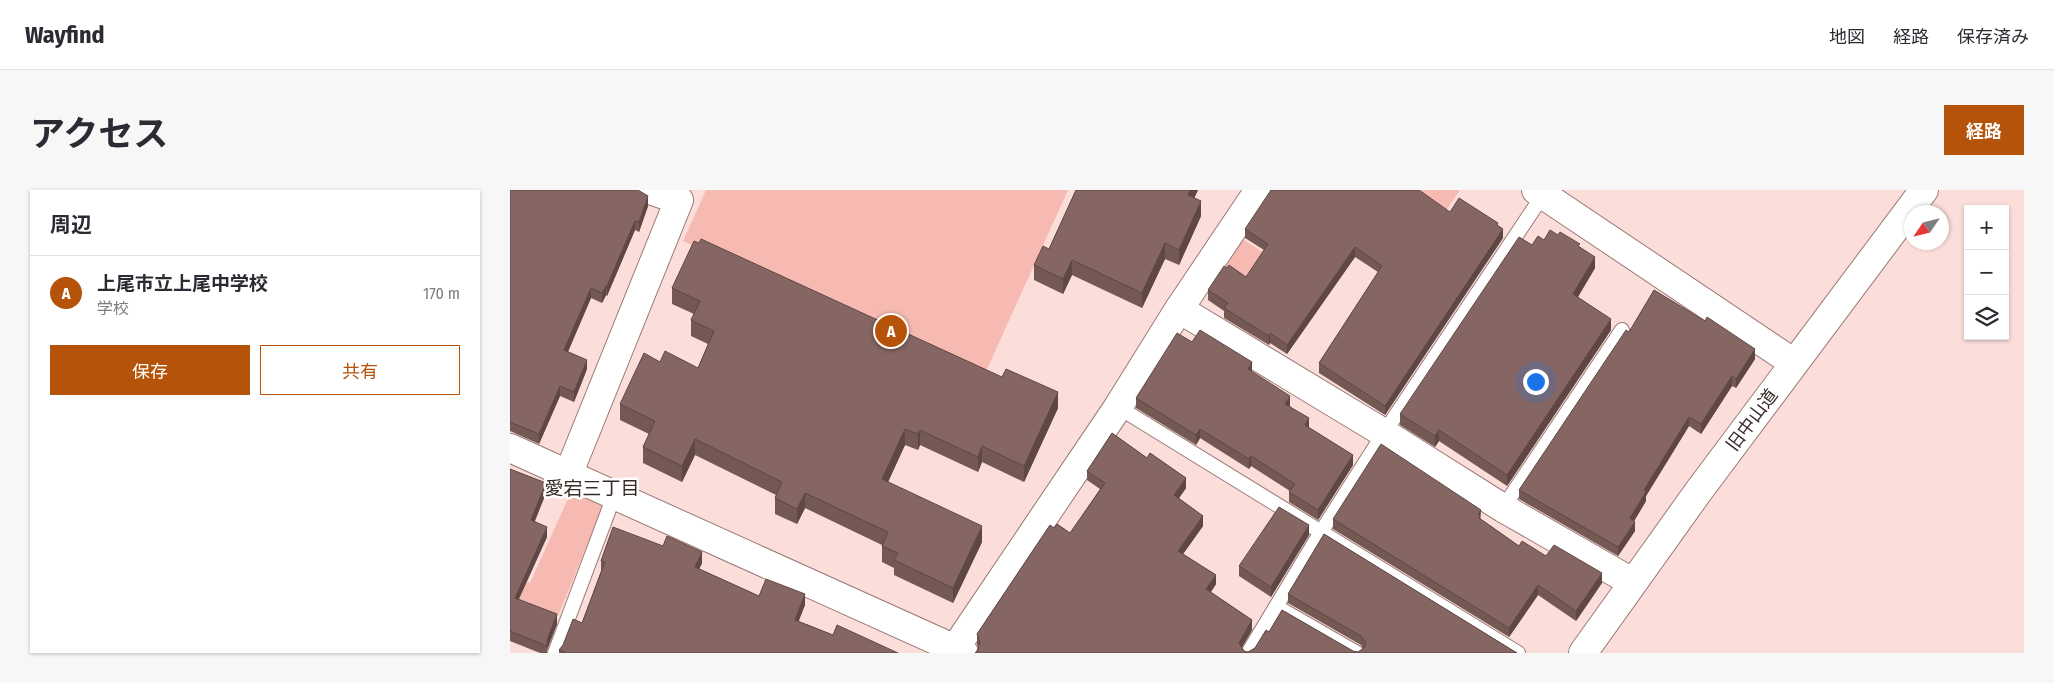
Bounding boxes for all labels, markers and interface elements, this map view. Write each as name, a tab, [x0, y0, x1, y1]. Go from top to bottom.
text: Wayfind	[25, 21, 105, 49]
text: 地図	[1829, 26, 1865, 48]
text: 経路	[1893, 26, 1929, 48]
text: 保存済み	[1957, 26, 2029, 48]
button: 経路	[1944, 105, 2024, 155]
text: アクセス	[30, 113, 168, 155]
north arrow	[1904, 205, 1949, 250]
map controls	[1964, 205, 2009, 340]
button: +	[1964, 205, 2009, 250]
text: 周辺	[50, 212, 92, 238]
button: −	[1964, 250, 2009, 295]
text: 上尾市立上尾中学校	[97, 272, 268, 295]
text: A	[62, 284, 70, 303]
text: 170 m	[423, 284, 460, 303]
button: layers	[1964, 295, 2009, 340]
text: 学校	[97, 299, 129, 318]
pin: A	[875, 312, 907, 350]
button: 保存	[50, 345, 250, 395]
button: 共有	[260, 345, 460, 395]
your location	[1523, 369, 1549, 395]
street label: 旧中山道	[1722, 385, 1782, 455]
district label: 愛宕三丁目	[544, 477, 640, 500]

